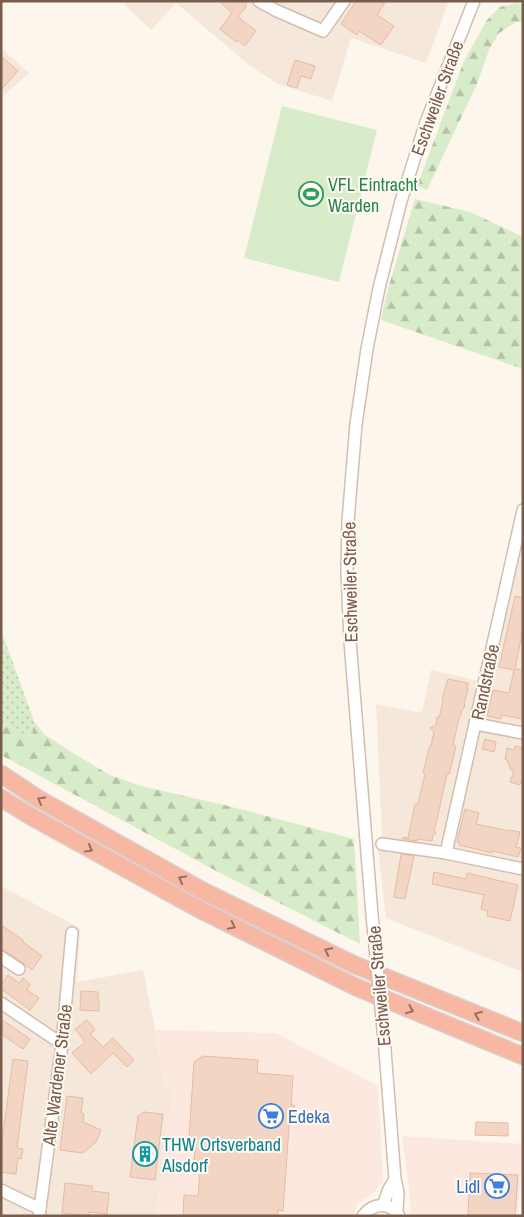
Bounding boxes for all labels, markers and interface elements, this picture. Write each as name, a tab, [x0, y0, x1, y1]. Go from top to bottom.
street label: Eschweiler Straße	[405, 37, 469, 159]
place label: VFL Eintracht Warden	[328, 172, 418, 218]
sports icon: VFL Eintracht Warden	[298, 181, 324, 207]
street label: Eschweiler Straße	[336, 521, 364, 643]
street label: Randstraße	[465, 642, 505, 722]
one-way arrow	[37, 796, 46, 806]
one-way arrow	[83, 842, 92, 852]
one-way arrow	[179, 876, 188, 886]
one-way arrow	[227, 919, 236, 930]
street label: Eschweiler Straße	[361, 925, 397, 1047]
one-way arrow	[324, 947, 333, 958]
street label: Alte Wardener Straße	[36, 1003, 78, 1148]
one-way arrow	[406, 1004, 414, 1014]
one-way arrow	[474, 1011, 483, 1021]
supermarket icon: Edeka	[258, 1103, 284, 1129]
place label: Edeka	[288, 1104, 330, 1129]
place label: THW Ortsverband Alsdorf	[161, 1132, 281, 1178]
building icon: THW Ortsverband Alsdorf	[132, 1141, 158, 1167]
supermarket icon: Lidl	[484, 1173, 510, 1199]
place label: Lidl	[456, 1174, 480, 1199]

